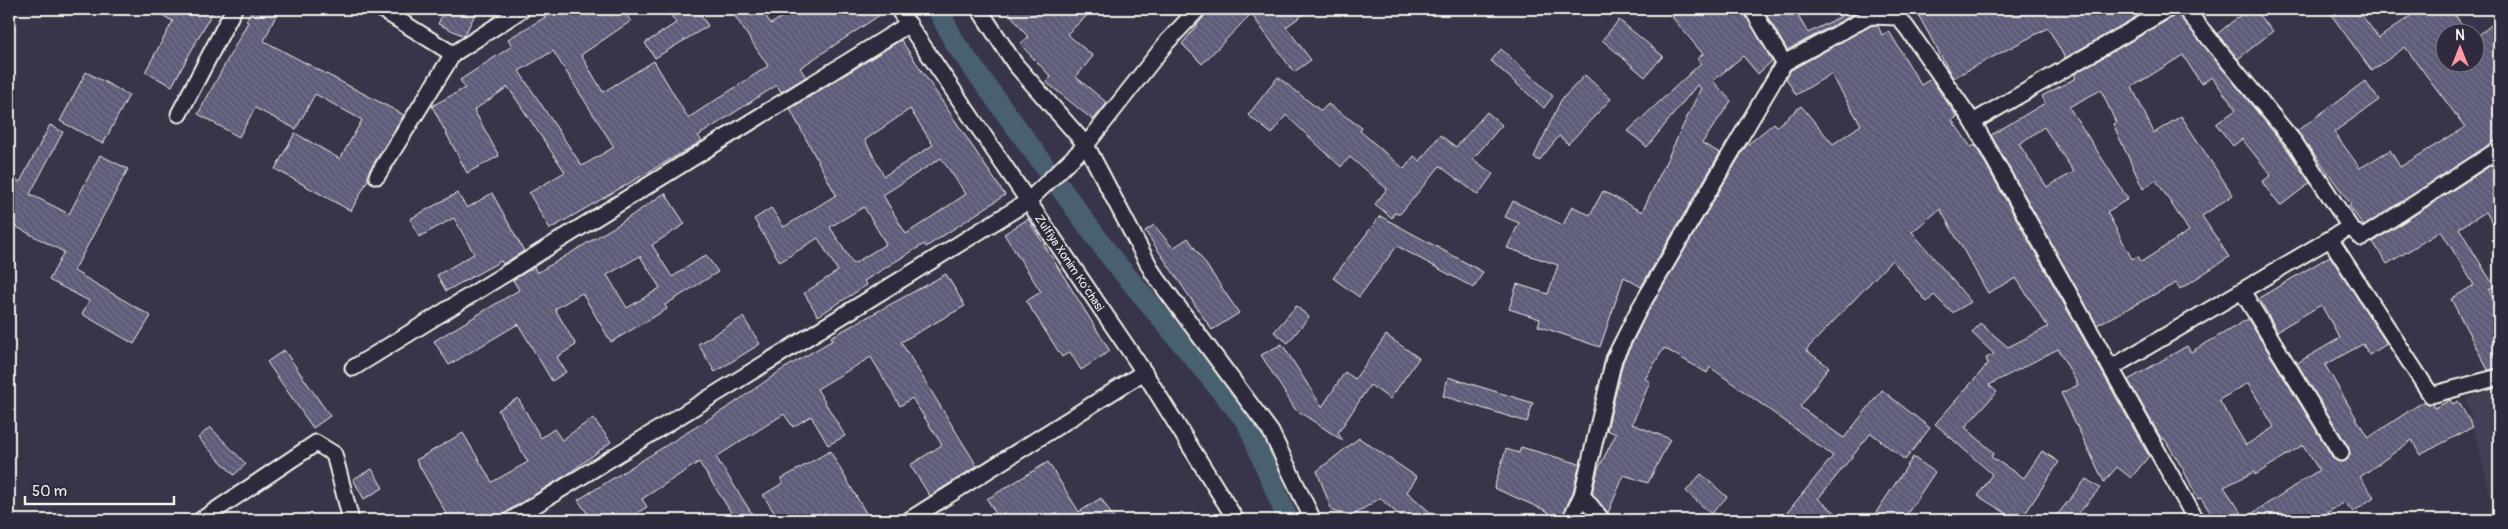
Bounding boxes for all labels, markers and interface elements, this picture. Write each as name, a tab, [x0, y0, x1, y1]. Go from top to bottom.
north arrow	[2436, 22, 2486, 72]
text: N	[2455, 27, 2465, 44]
street label: Zulfiya Xonim Ko'chasi	[1031, 212, 1107, 314]
scale bar	[25, 474, 174, 506]
text: 50 m	[32, 482, 67, 501]

